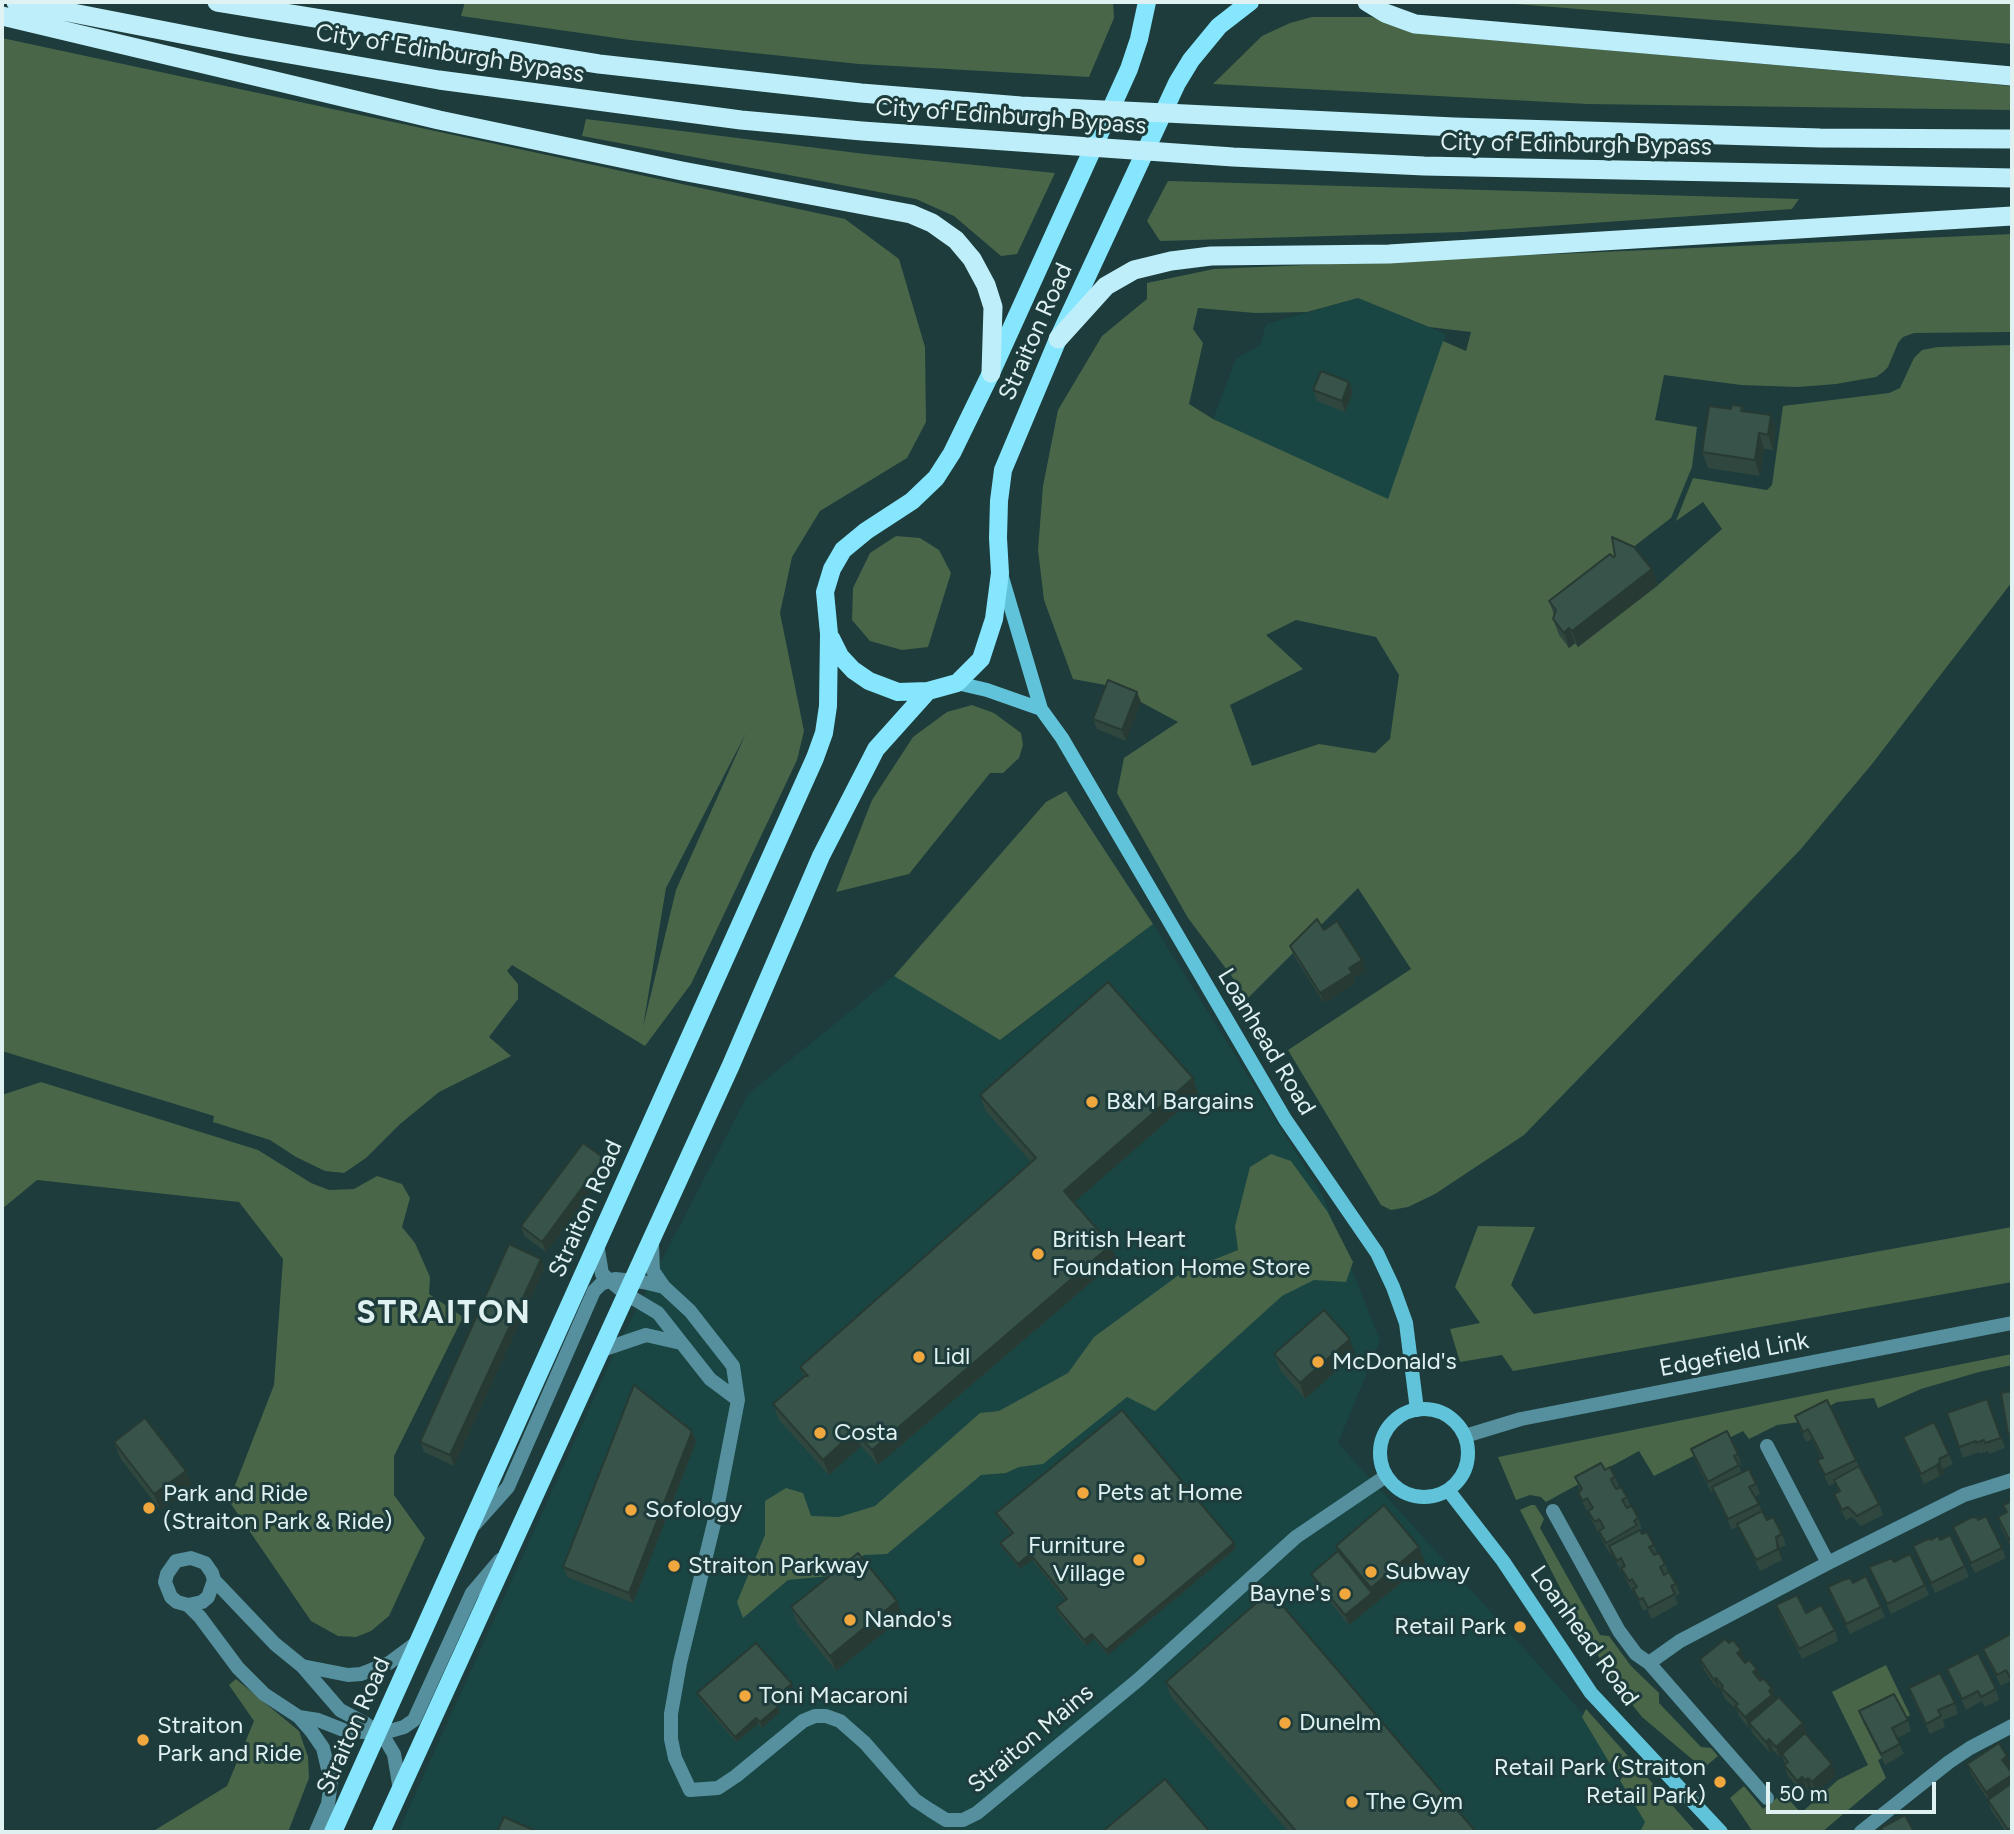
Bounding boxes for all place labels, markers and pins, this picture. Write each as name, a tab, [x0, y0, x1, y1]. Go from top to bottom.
place label: B&M Bargains	[1106, 1088, 1254, 1116]
marker: B&M Bargains	[1084, 1094, 1100, 1110]
place label: British Heart Foundation Home Store	[1052, 1226, 1310, 1282]
marker: British Heart Foundation Home Store	[1030, 1246, 1046, 1262]
place label: Lidl	[933, 1343, 970, 1371]
place label: McDonald's	[1332, 1348, 1457, 1376]
marker: Lidl	[911, 1349, 927, 1365]
marker: McDonald's	[1310, 1354, 1326, 1370]
place label: Costa	[834, 1419, 898, 1447]
marker: Costa	[812, 1425, 828, 1441]
place label: Pets at Home	[1097, 1479, 1243, 1507]
place label: Park and Ride (Straiton Park & Ride)	[163, 1480, 393, 1536]
marker: Pets at Home	[1075, 1485, 1091, 1501]
place label: Sofology	[645, 1496, 742, 1524]
marker: Park and Ride (Straiton Park & Ride)	[141, 1500, 157, 1516]
marker: Sofology	[623, 1502, 639, 1518]
place label: Furniture Village	[1028, 1532, 1125, 1588]
place label: Straiton Parkway	[688, 1552, 869, 1580]
marker: Furniture Village	[1131, 1552, 1147, 1568]
marker: Straiton Parkway	[666, 1558, 682, 1574]
place label: Subway	[1385, 1558, 1470, 1586]
marker: Subway	[1363, 1564, 1379, 1580]
place label: Bayne's	[1249, 1580, 1331, 1608]
marker: Bayne's	[1337, 1586, 1353, 1602]
place label: Nando's	[864, 1606, 952, 1634]
marker: Nando's	[842, 1612, 858, 1628]
place label: Retail Park	[1394, 1613, 1506, 1641]
marker: Retail Park	[1512, 1619, 1528, 1635]
place label: Toni Macaroni	[759, 1682, 908, 1710]
marker: Toni Macaroni	[737, 1688, 753, 1704]
place label: Dunelm	[1299, 1709, 1381, 1737]
place label: Straiton Park and Ride	[157, 1712, 302, 1768]
marker: Dunelm	[1277, 1715, 1293, 1731]
marker: Straiton Park and Ride	[135, 1732, 151, 1748]
place label: Retail Park (Straiton Retail Park)	[1494, 1754, 1706, 1810]
marker: Retail Park (Straiton Retail Park)	[1712, 1774, 1728, 1790]
place label: The Gym	[1366, 1788, 1463, 1816]
marker: The Gym	[1344, 1794, 1360, 1810]

